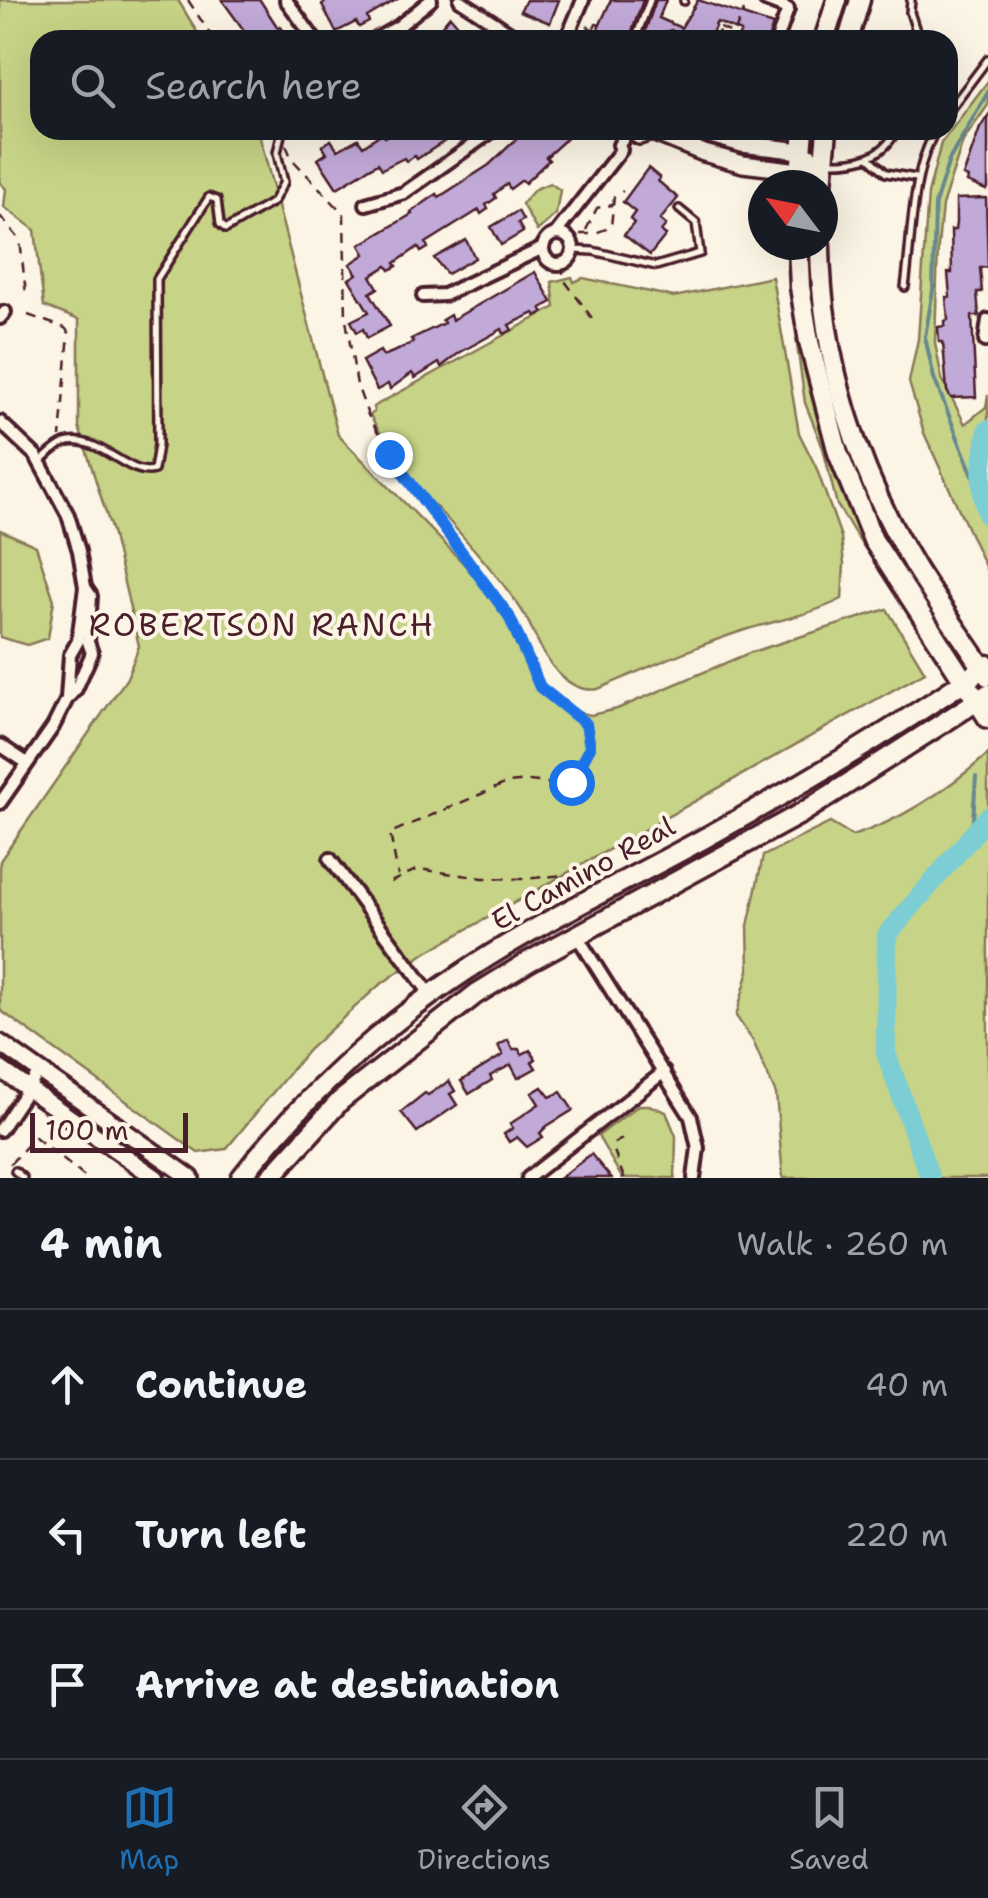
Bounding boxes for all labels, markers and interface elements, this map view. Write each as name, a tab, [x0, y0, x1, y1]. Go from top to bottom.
search box	[30, 30, 958, 140]
icon: search	[65, 58, 120, 113]
text: Search here	[145, 60, 362, 111]
north arrow	[748, 170, 838, 260]
route end	[367, 432, 413, 478]
district label: ROBERTSON RANCH	[89, 603, 435, 646]
route start	[549, 760, 595, 806]
street label: El Camino Real	[484, 807, 682, 939]
scale bar	[30, 1108, 188, 1152]
text: 100 m	[45, 1111, 129, 1149]
text: 4 min	[40, 1215, 162, 1271]
text: Walk · 260 m	[736, 1222, 948, 1265]
icon: ahead	[40, 1357, 95, 1412]
text: Continue	[135, 1359, 307, 1410]
text: 40 m	[865, 1363, 948, 1406]
icon: left	[40, 1507, 95, 1562]
text: Turn left	[135, 1509, 307, 1560]
text: 220 m	[845, 1513, 948, 1556]
icon: arrive	[40, 1657, 95, 1712]
text: Arrive at destination	[135, 1659, 559, 1710]
tab: Map	[119, 1780, 179, 1878]
tab: Directions	[418, 1780, 551, 1878]
tab: Saved	[789, 1780, 869, 1878]

